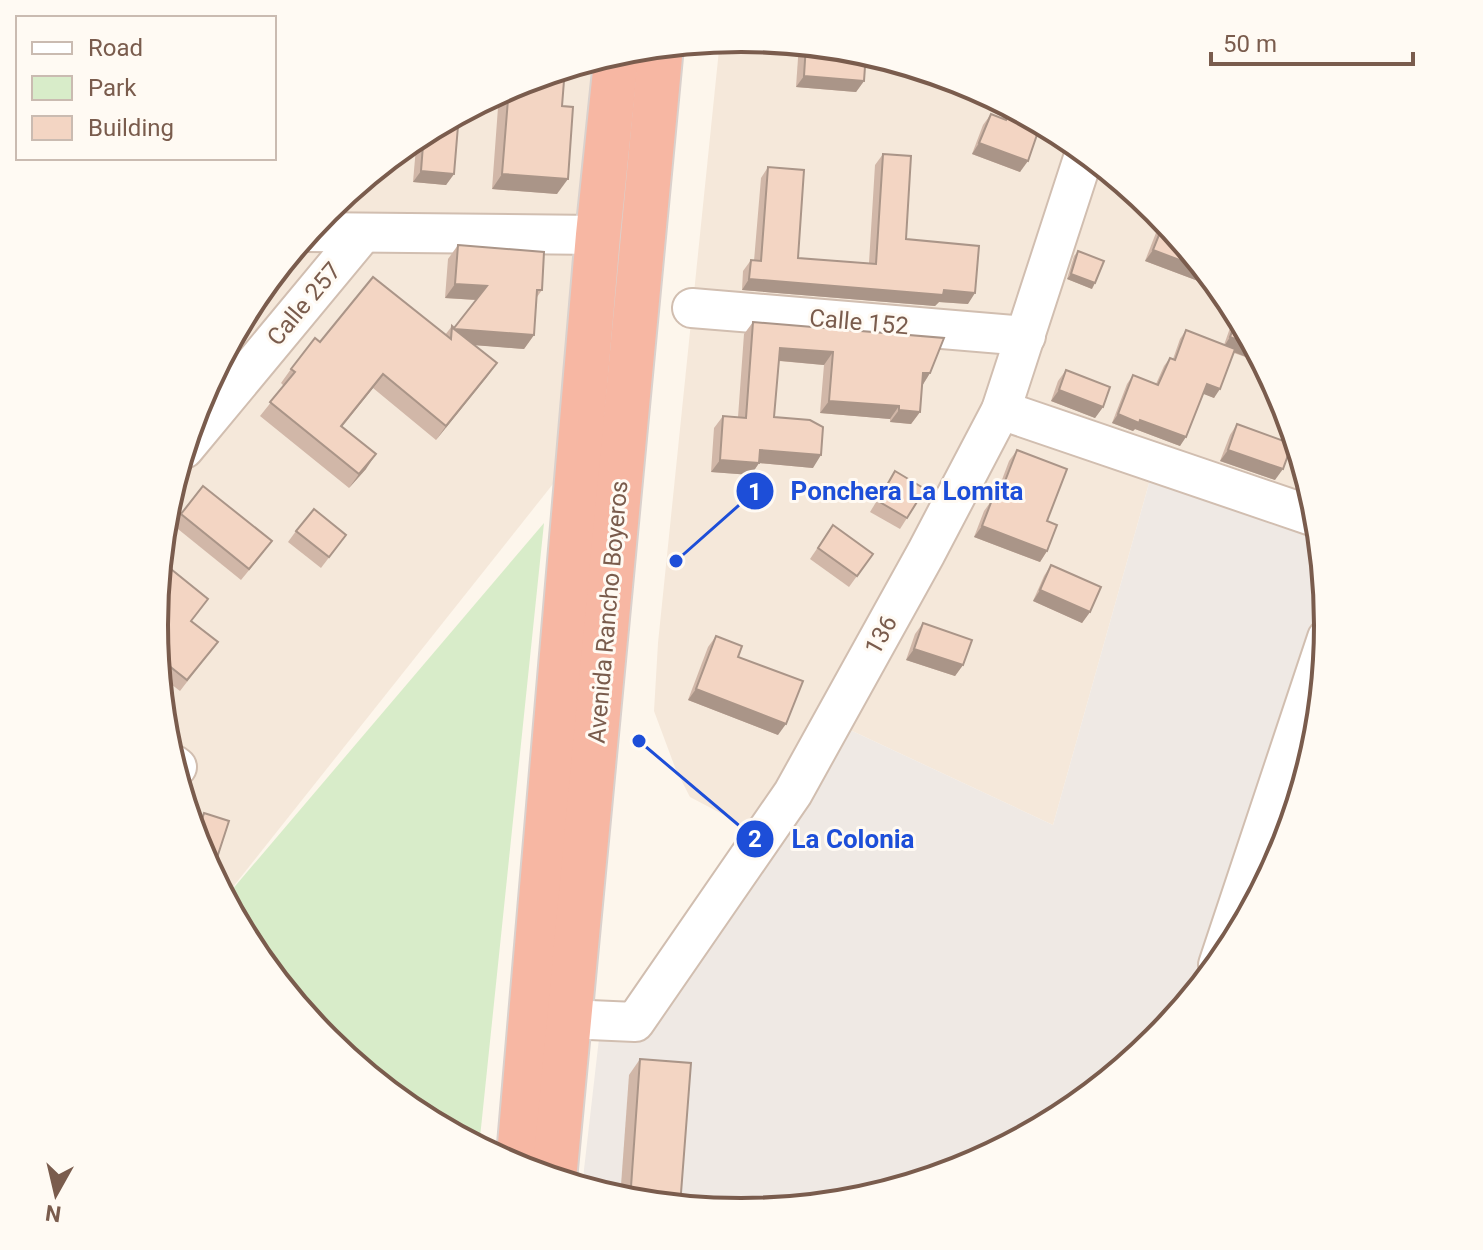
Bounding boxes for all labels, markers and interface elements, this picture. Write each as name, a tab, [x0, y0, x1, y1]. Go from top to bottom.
legend	[16, 16, 276, 160]
scale bar	[1211, 16, 1413, 66]
text: 50 m	[1223, 30, 1277, 58]
text: Road	[88, 34, 143, 62]
text: Park	[88, 74, 137, 102]
text: Building	[88, 114, 174, 142]
street label: Calle 257	[261, 257, 347, 351]
street label: Calle 152	[808, 304, 910, 340]
callout: Ponchera La Lomita	[735, 466, 1040, 516]
text: Ponchera La Lomita	[791, 476, 1023, 506]
text: 1	[748, 478, 762, 506]
street label: Avenida Rancho Boyeros	[583, 479, 633, 745]
street label: 136	[859, 611, 903, 659]
callout: La Colonia	[735, 814, 930, 864]
text: La Colonia	[791, 824, 915, 854]
text: 2	[748, 825, 762, 853]
north arrow	[16, 1154, 96, 1234]
text: N	[44, 1200, 63, 1227]

